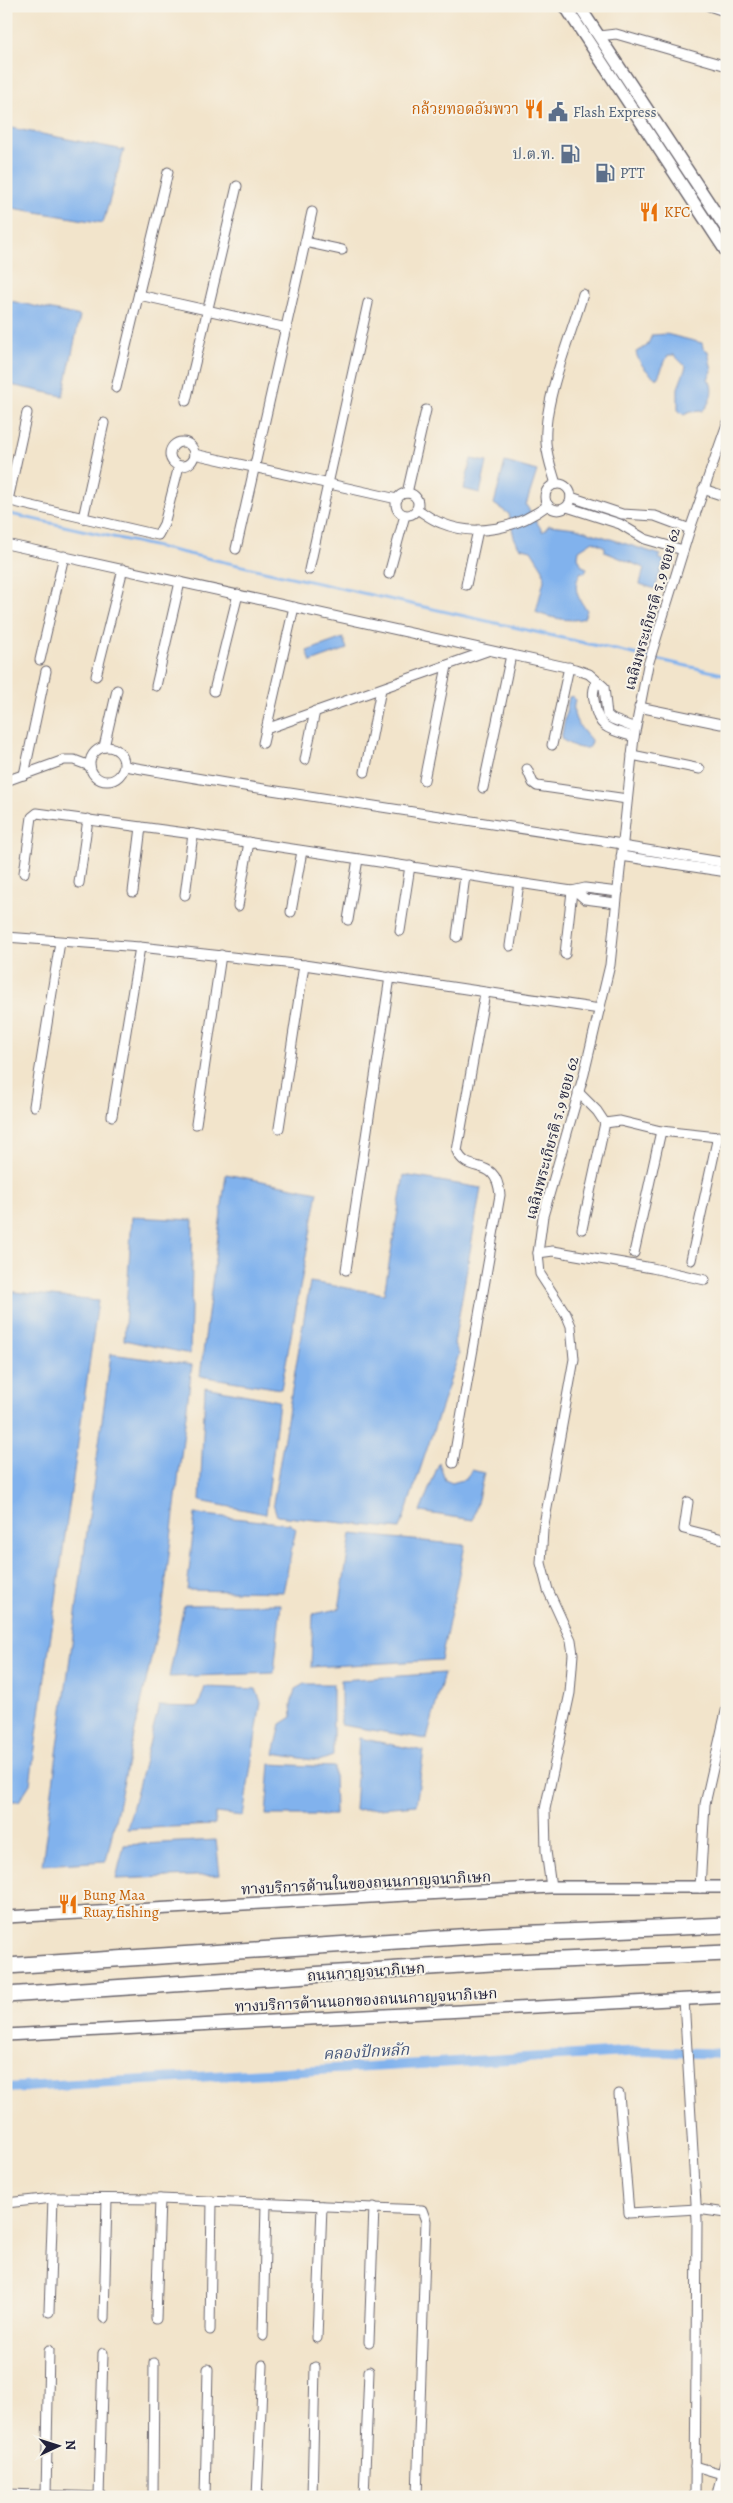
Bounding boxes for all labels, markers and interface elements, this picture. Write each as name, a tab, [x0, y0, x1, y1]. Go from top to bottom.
restaurant icon: กล้วยทอดอัมพวา	[523, 98, 545, 120]
place label: กล้วยทอดอัมพวา	[412, 99, 519, 119]
public building icon: Flash Express	[547, 101, 569, 123]
place label: Flash Express	[573, 102, 657, 122]
fuel station icon: ป.ต.ท.	[559, 143, 581, 165]
place label: ป.ต.ท.	[512, 144, 555, 164]
fuel station icon: PTT	[594, 162, 616, 184]
place label: PTT	[620, 163, 646, 183]
restaurant icon: KFC	[638, 201, 660, 223]
place label: KFC	[664, 202, 690, 222]
street label: เฉลิมพระเกียรติ ร.9 ซอย 62	[619, 525, 685, 693]
street label: เฉลิมพระเกียรติ ร.9 ซอย 62	[521, 1054, 583, 1222]
street label: ทางบริการด้านในของถนนกาญจนาภิเษก	[240, 1865, 492, 1900]
place label: Bung Maa Ruay fishing	[83, 1885, 159, 1922]
restaurant icon: Bung Maa Ruay fishing	[57, 1893, 79, 1915]
street label: ถนนกาญจนาภิเษก	[306, 1958, 426, 1986]
street label: ทางบริการด้านนอกของถนนกาญจนาภิเษก	[234, 1983, 498, 2017]
water label: คลองปักหลัก	[322, 2039, 411, 2065]
north arrow	[32, 2420, 82, 2470]
text: N	[61, 2439, 80, 2451]

